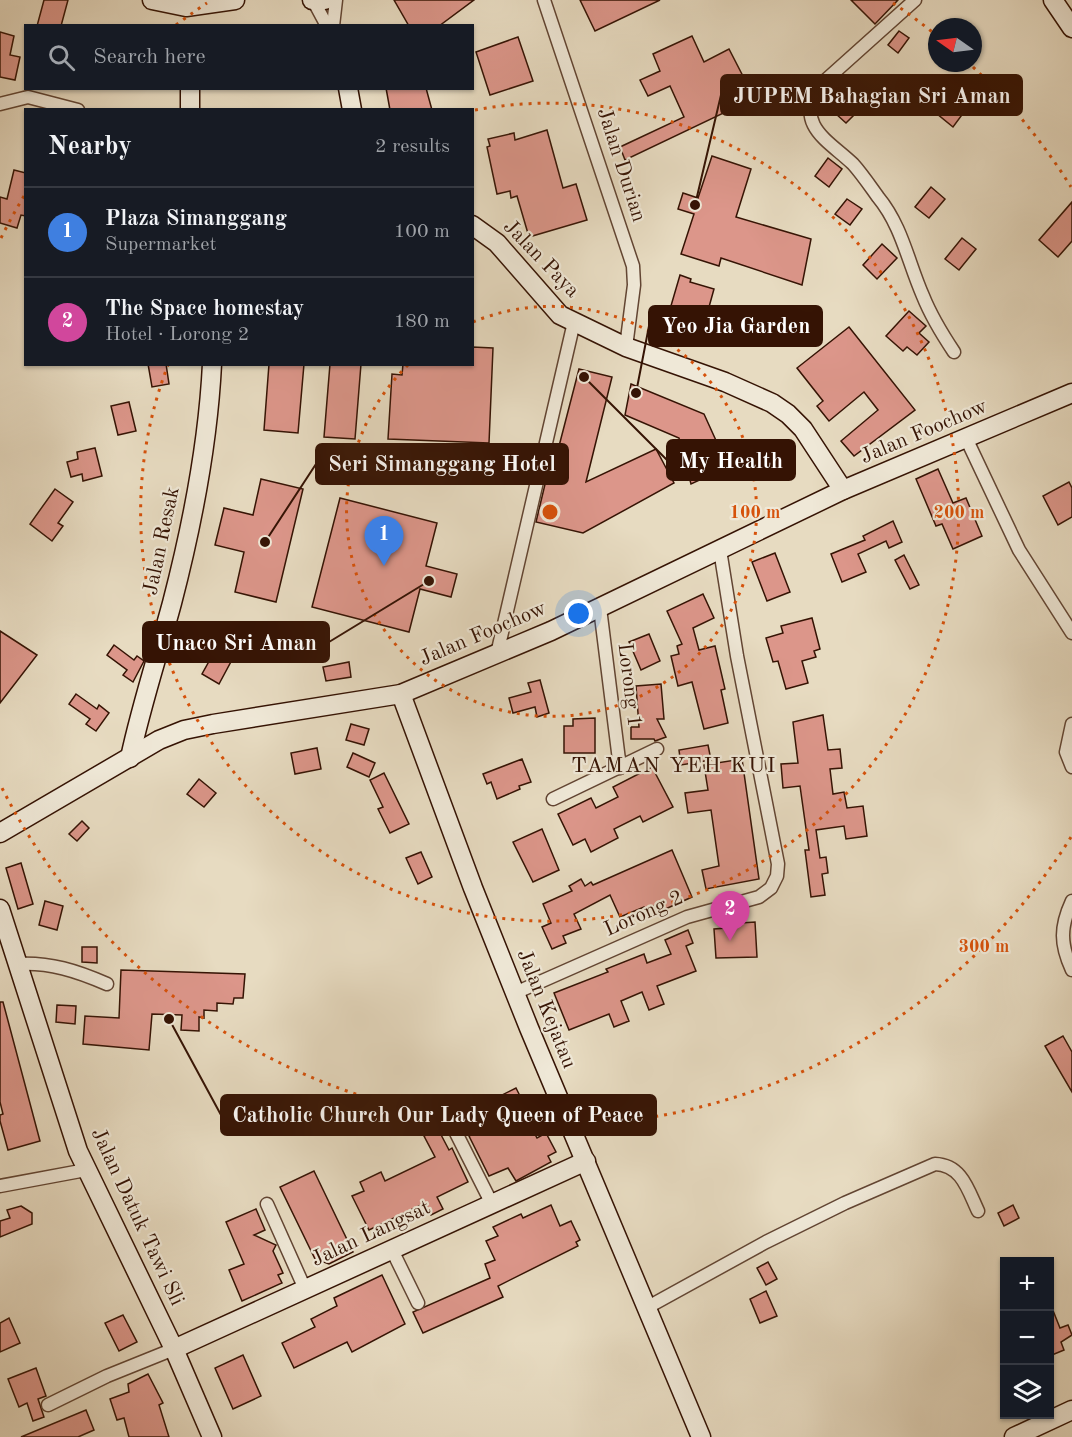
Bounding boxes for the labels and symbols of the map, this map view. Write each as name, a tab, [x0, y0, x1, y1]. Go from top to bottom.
north arrow	[928, 18, 982, 72]
callout: JUPEM Bahagian Sri Aman	[721, 75, 1022, 115]
text: JUPEM Bahagian Sri Aman	[733, 86, 1011, 108]
street label: Jalan Durian	[593, 105, 649, 225]
street label: Jalan Paya	[499, 216, 583, 302]
callout: Yeo Jia Garden	[649, 306, 822, 346]
text: Yeo Jia Garden	[662, 316, 811, 338]
street label: Jalan Foochow	[858, 396, 990, 468]
callout: My Health	[667, 440, 795, 480]
callout: Seri Simanggang Hotel	[316, 444, 568, 484]
text: My Health	[679, 451, 783, 473]
text: Seri Simanggang Hotel	[328, 454, 556, 476]
street label: Jalan Resak	[140, 485, 184, 597]
centre of rings	[540, 502, 560, 522]
text: 100 m	[730, 504, 780, 522]
text: 200 m	[934, 504, 984, 522]
pin: 1	[364, 516, 404, 566]
street label: Jalan Foochow	[417, 598, 549, 670]
your location	[564, 599, 593, 628]
callout: Unaco Sri Aman	[143, 622, 329, 662]
text: Unaco Sri Aman	[155, 633, 317, 655]
street label: Lorong 1	[613, 642, 645, 728]
district label: TAMAN YEH KUI	[571, 755, 777, 777]
street label: Lorong 2	[601, 887, 687, 941]
pin: 2	[710, 892, 750, 941]
text: 300 m	[959, 938, 1009, 956]
street label: Jalan Kejatau	[513, 946, 579, 1072]
callout: Catholic Church Our Lady Queen of Peace	[221, 1095, 656, 1135]
text: Catholic Church Our Lady Queen of Peace	[232, 1105, 644, 1127]
street label: Jalan Datuk Tawi Sli	[87, 1125, 187, 1309]
street label: Jalan Langsat	[308, 1197, 434, 1271]

